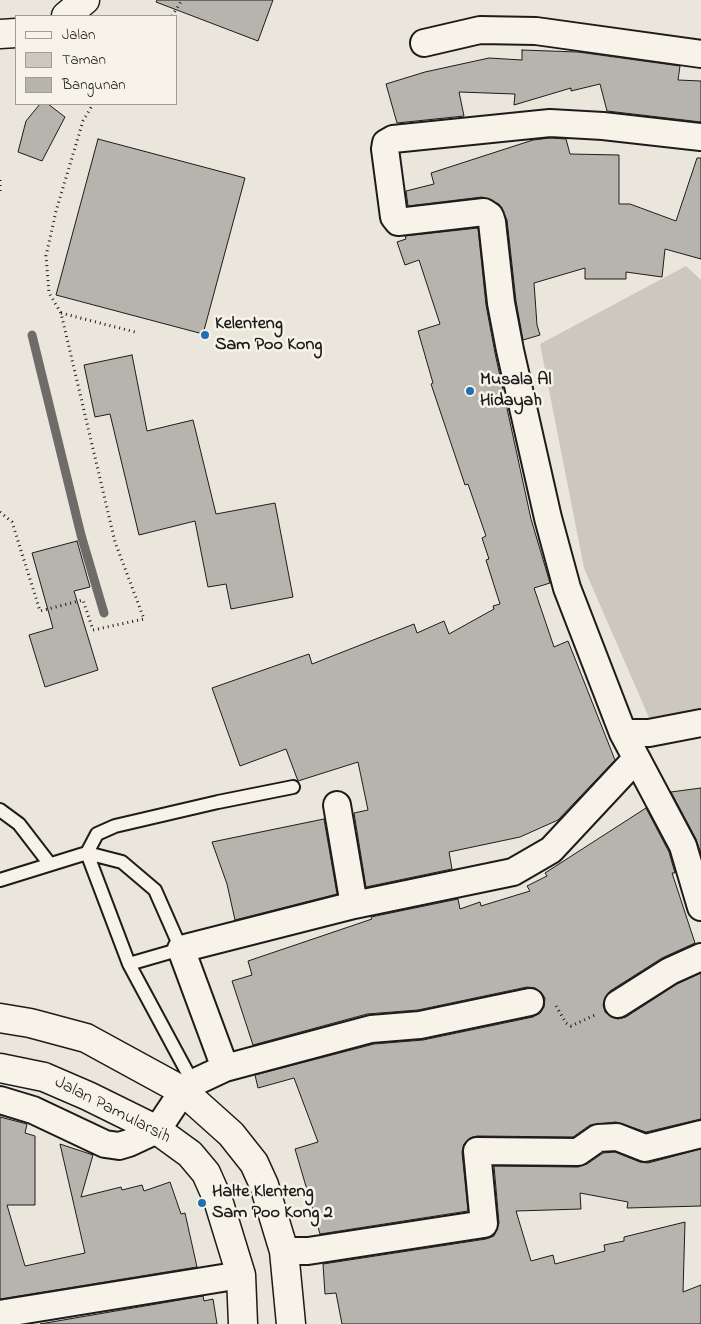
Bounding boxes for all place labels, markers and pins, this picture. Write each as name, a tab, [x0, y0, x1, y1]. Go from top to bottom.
place label: Kelenteng Sam Poo Kong	[215, 314, 322, 356]
marker: Kelenteng Sam Poo Kong	[199, 329, 211, 341]
place label: Musala Al Hidayah	[480, 370, 551, 412]
marker: Musala Al Hidayah	[464, 385, 476, 397]
place label: Halte Klenteng Sam Poo Kong 2	[212, 1182, 333, 1224]
marker: Halte Klenteng Sam Poo Kong 2	[196, 1197, 208, 1209]

